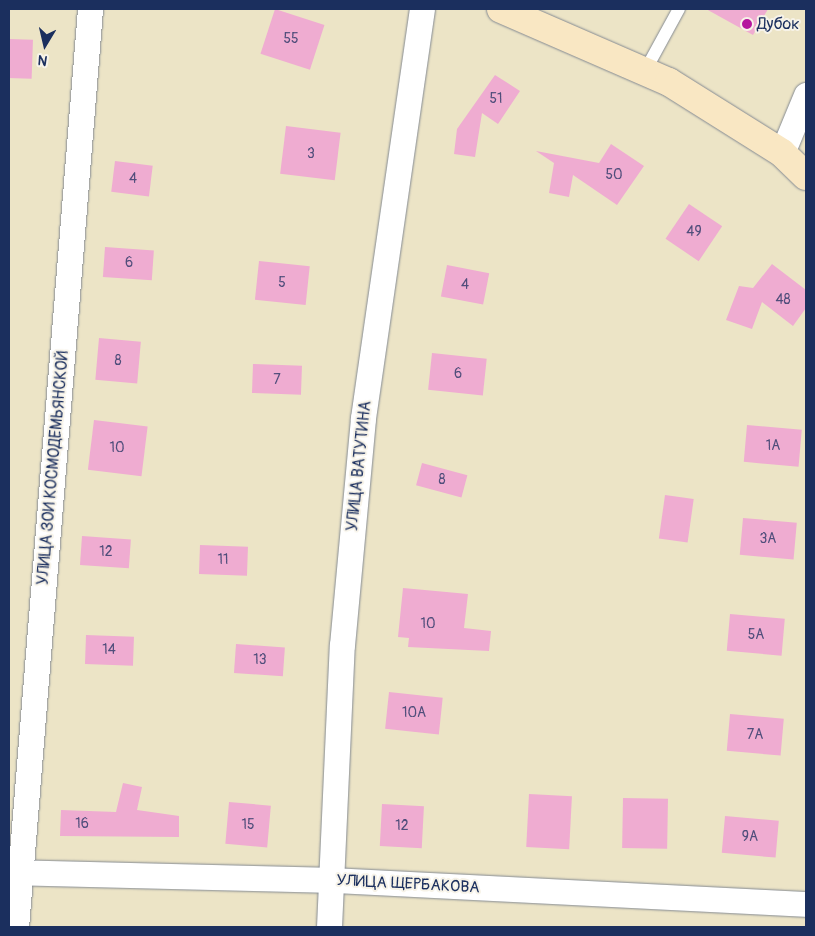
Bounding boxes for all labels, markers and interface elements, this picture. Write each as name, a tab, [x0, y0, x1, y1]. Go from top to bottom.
place label: Дубок	[757, 14, 799, 34]
marker: Дубок	[741, 18, 753, 30]
north arrow	[20, 20, 70, 70]
house number: 55	[283, 31, 299, 47]
text: N	[37, 51, 49, 69]
house number: 51	[489, 91, 503, 107]
house number: 3	[307, 146, 315, 162]
house number: 50	[605, 167, 623, 183]
house number: 4	[129, 171, 137, 187]
house number: 49	[686, 224, 702, 240]
house number: 6	[125, 255, 133, 271]
house number: 5	[278, 275, 286, 291]
house number: 4	[461, 277, 469, 293]
house number: 48	[775, 292, 791, 308]
street label: УЛИЦА ЗОИ КОСМОДЕМЬЯНСКОЙ	[33, 350, 73, 586]
house number: 8	[114, 353, 122, 369]
house number: 6	[454, 366, 462, 382]
house number: 7	[273, 372, 281, 388]
street label: УЛИЦА ВАТУТИНА	[343, 400, 375, 532]
house number: 1А	[766, 438, 780, 454]
house number: 10	[109, 440, 125, 456]
house number: 8	[438, 472, 446, 488]
house number: 3А	[760, 531, 776, 547]
house number: 12	[99, 544, 113, 560]
house number: 11	[218, 552, 228, 568]
house number: 10	[420, 616, 436, 632]
house number: 5А	[748, 627, 764, 643]
house number: 14	[102, 642, 116, 658]
house number: 13	[253, 652, 267, 668]
house number: 10А	[402, 705, 426, 721]
house number: 7А	[747, 727, 763, 743]
house number: 16	[75, 816, 89, 832]
house number: 15	[241, 817, 255, 833]
house number: 12	[395, 818, 409, 834]
house number: 9А	[742, 829, 758, 845]
street label: УЛИЦА ЩЕРБАКОВА	[336, 871, 480, 897]

